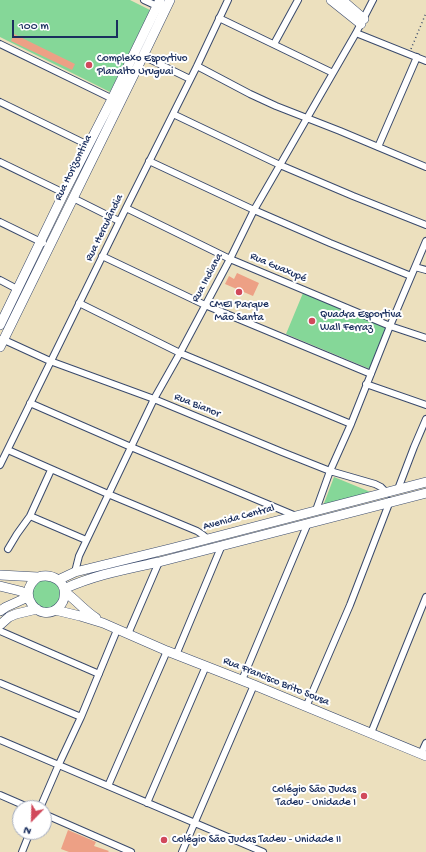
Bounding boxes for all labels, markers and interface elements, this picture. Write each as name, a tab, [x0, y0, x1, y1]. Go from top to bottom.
scale bar	[14, 12, 120, 38]
text: 100 m	[19, 20, 49, 34]
place label: Complexo Esportivo Planalto Uruguai	[97, 52, 187, 78]
marker: Complexo Esportivo Planalto Uruguai	[84, 60, 94, 70]
street label: Rua Horizontina	[52, 133, 96, 203]
street label: Rua Herculândia	[83, 192, 127, 264]
street label: Rua Guaxupé	[248, 250, 308, 286]
street label: Rua Indiana	[190, 251, 226, 305]
marker: CMEI Parque Mão Santa	[234, 287, 244, 297]
place label: CMEI Parque Mão Santa	[209, 298, 269, 324]
place label: Quadra Esportiva Wall Ferraz	[320, 308, 401, 334]
marker: Quadra Esportiva Wall Ferraz	[307, 316, 317, 326]
street label: Rua Bianor	[172, 391, 222, 421]
street label: Avenida Central	[202, 502, 276, 534]
street label: Rua Francisco Brito Sousa	[221, 655, 331, 709]
place label: Colégio São Judas Tadeu - Unidade I	[272, 783, 356, 809]
marker: Colégio São Judas Tadeu - Unidade I	[359, 791, 369, 801]
north arrow	[12, 800, 52, 840]
text: N	[22, 823, 33, 837]
place label: Colégio São Judas Tadeu - Unidade II	[172, 833, 341, 847]
marker: Colégio São Judas Tadeu - Unidade II	[159, 835, 169, 845]

